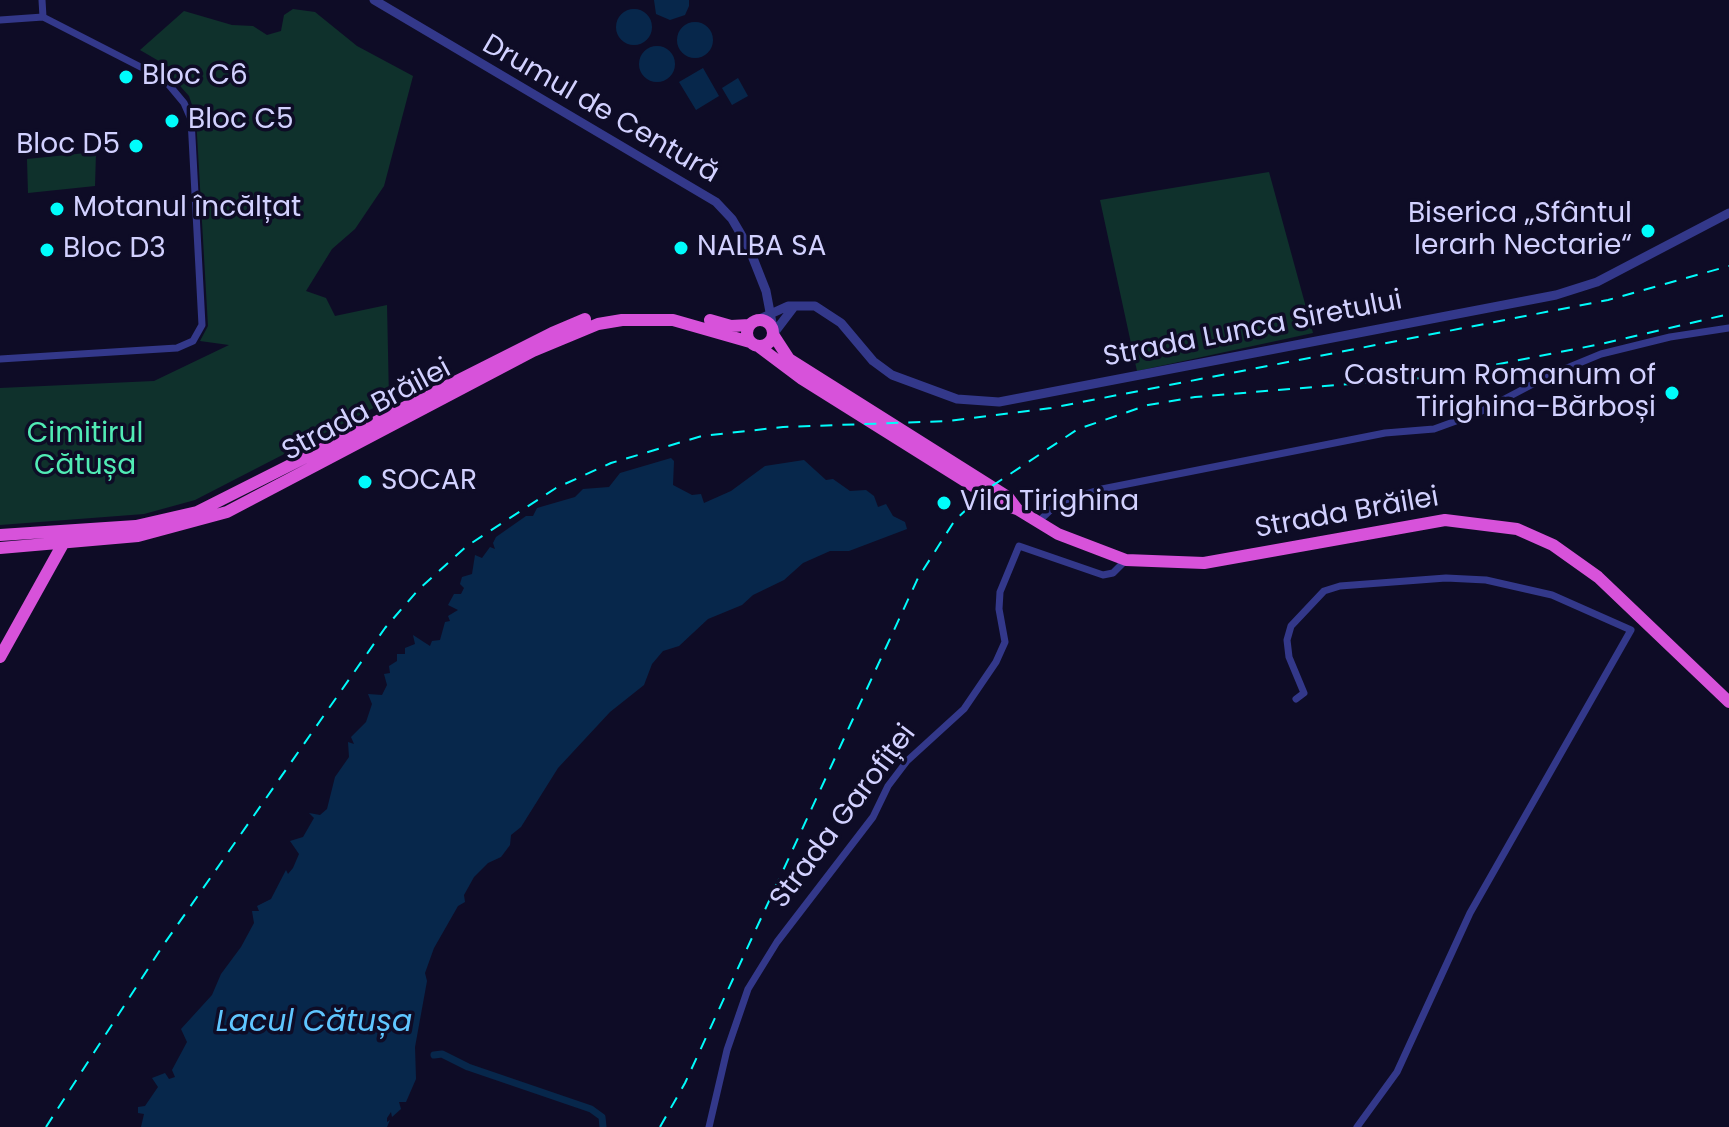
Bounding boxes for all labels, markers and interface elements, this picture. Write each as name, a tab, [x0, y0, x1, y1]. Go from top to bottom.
street label: Drumul de Centură	[476, 29, 724, 191]
place label: Bloc C6	[142, 60, 248, 94]
marker: Bloc C6	[117, 68, 135, 86]
place label: Bloc C5	[188, 104, 294, 138]
marker: Bloc C5	[163, 112, 181, 130]
place label: Bloc D5	[16, 129, 120, 163]
marker: Bloc D5	[127, 137, 145, 155]
place label: Motanul încălțat	[73, 192, 301, 226]
place label: Biserica „Sfântul Ierarh Nectarie“	[1408, 198, 1632, 264]
marker: Motanul încălțat	[48, 200, 66, 218]
marker: Biserica „Sfântul Ierarh Nectarie“	[1639, 222, 1657, 240]
place label: NALBA SA	[697, 231, 826, 265]
place label: Bloc D3	[63, 233, 166, 267]
marker: NALBA SA	[672, 239, 690, 257]
marker: Bloc D3	[38, 241, 56, 259]
street label: Strada Lunca Siretului	[1101, 285, 1405, 375]
street label: Strada Brăilei	[277, 353, 457, 469]
place label: Castrum Romanum of Tirighina-Bărboși	[1344, 360, 1656, 426]
marker: Castrum Romanum of Tirighina-Bărboși	[1663, 384, 1681, 402]
park label: Cimitirul Cătușa	[27, 418, 143, 484]
place label: SOCAR	[381, 465, 477, 499]
marker: SOCAR	[356, 473, 374, 491]
street label: Strada Brăilei	[1253, 481, 1441, 547]
place label: Vila Tirighina	[960, 486, 1139, 520]
marker: Vila Tirighina	[935, 494, 953, 512]
street label: Strada Garofiței	[764, 719, 924, 915]
water label: Lacul Cătușa	[216, 1005, 412, 1041]

